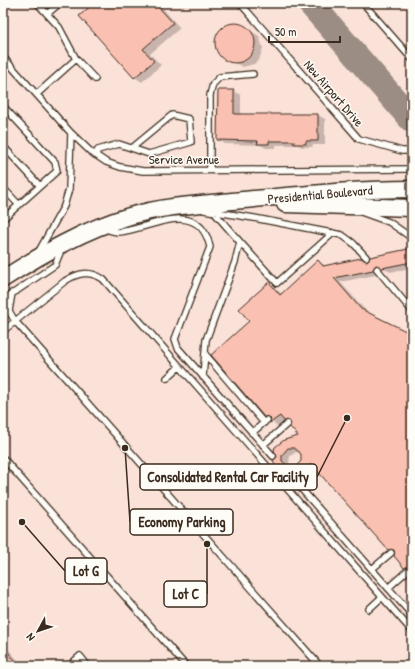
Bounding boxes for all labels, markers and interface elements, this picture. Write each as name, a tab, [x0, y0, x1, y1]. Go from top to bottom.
scale bar	[269, 18, 340, 44]
text: 50 m	[275, 23, 296, 40]
street label: New Airport Drive	[300, 56, 368, 130]
street label: Service Avenue	[149, 150, 219, 168]
street label: Presidential Boulevard	[267, 180, 373, 208]
callout: Consolidated Rental Car Facility	[140, 464, 317, 490]
text: Consolidated Rental Car Facility	[147, 467, 309, 488]
callout: Economy Parking	[130, 509, 233, 535]
text: Economy Parking	[138, 512, 226, 533]
callout: Lot G	[65, 558, 107, 584]
text: Lot G	[73, 561, 99, 580]
callout: Lot C	[164, 581, 207, 607]
text: Lot C	[173, 584, 200, 603]
north arrow	[18, 611, 58, 651]
text: N	[23, 631, 38, 644]

